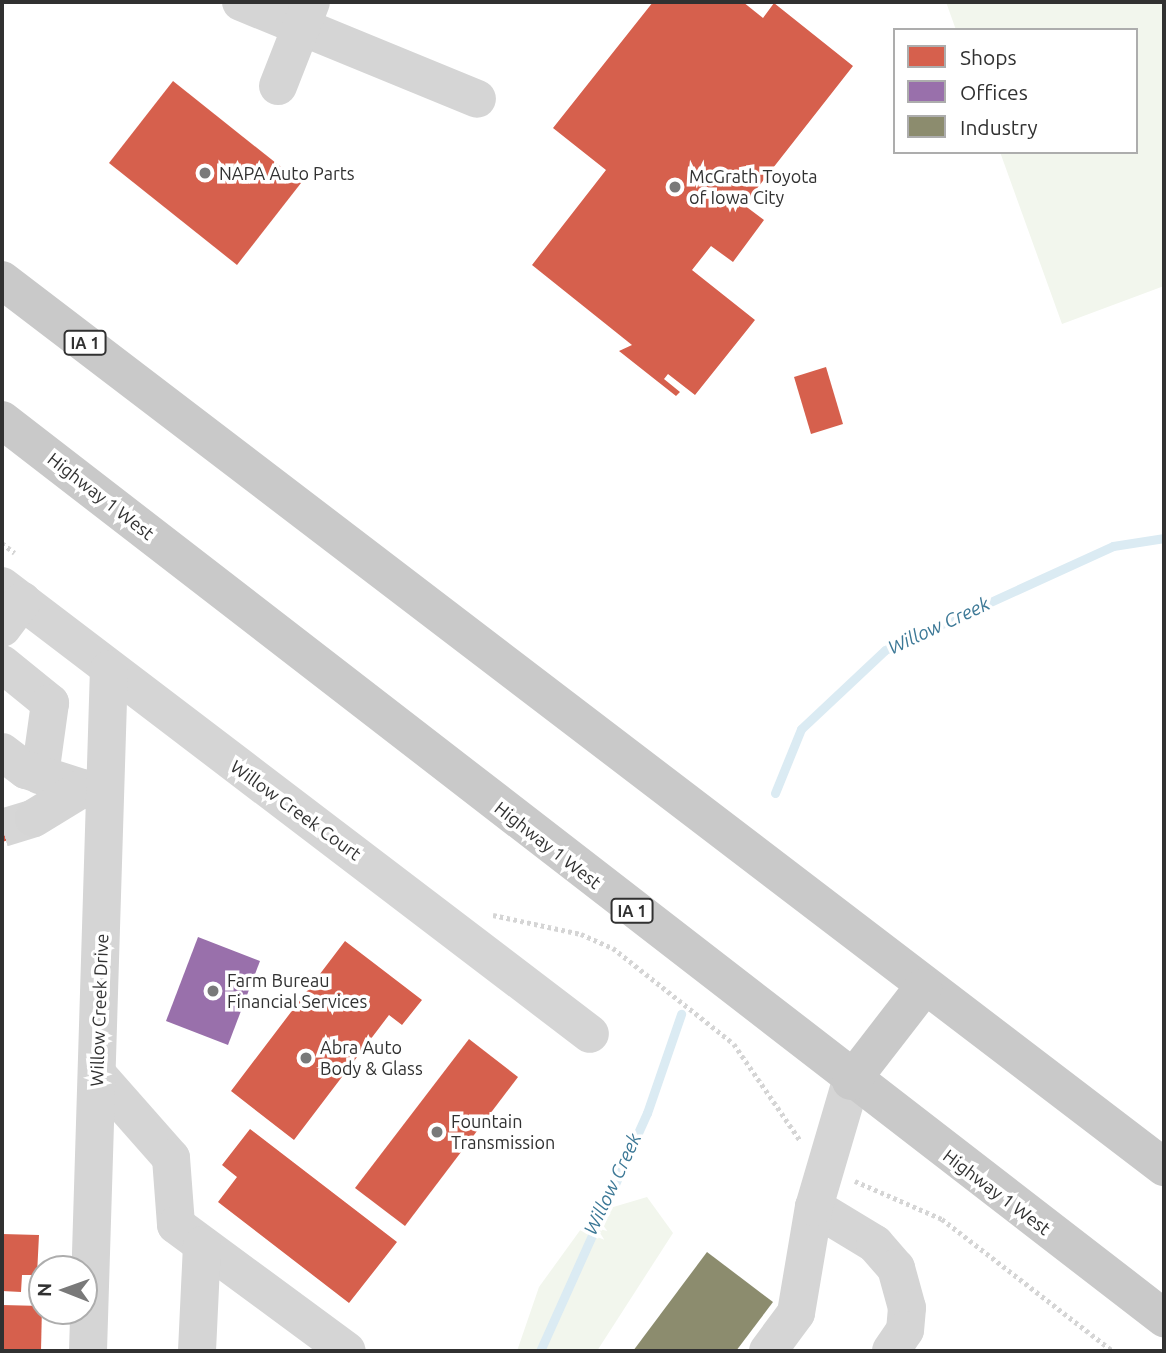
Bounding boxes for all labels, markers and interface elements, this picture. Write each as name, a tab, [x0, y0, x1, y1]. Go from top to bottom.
legend	[893, 28, 1138, 154]
text: Shops	[960, 45, 1017, 69]
text: Offices	[960, 80, 1028, 104]
text: Industry	[960, 115, 1038, 139]
place label: NAPA Auto Parts	[219, 162, 355, 184]
marker: NAPA Auto Parts	[197, 165, 213, 181]
place label: McGrath Toyota of Iowa City	[689, 166, 818, 208]
marker: McGrath Toyota of Iowa City	[667, 179, 683, 195]
road number: IA 1	[62, 330, 108, 356]
street label: Highway 1 West	[44, 448, 158, 544]
water label: Willow Creek	[885, 593, 993, 659]
street label: Willow Creek Court	[227, 755, 365, 865]
street label: Highway 1 West	[491, 797, 605, 893]
road number: IA 1	[609, 898, 655, 923]
street label: Willow Creek Drive	[86, 933, 112, 1087]
place label: Farm Bureau Financial Services	[227, 970, 367, 1012]
marker: Farm Bureau Financial Services	[205, 983, 221, 999]
place label: Abra Auto Body & Glass	[320, 1037, 423, 1080]
marker: Abra Auto Body & Glass	[298, 1050, 314, 1066]
place label: Fountain Transmission	[451, 1111, 555, 1154]
marker: Fountain Transmission	[429, 1124, 445, 1140]
water label: Willow Creek	[580, 1130, 646, 1238]
street label: Highway 1 West	[939, 1145, 1055, 1239]
north arrow	[28, 1255, 98, 1325]
text: N	[33, 1282, 55, 1297]

